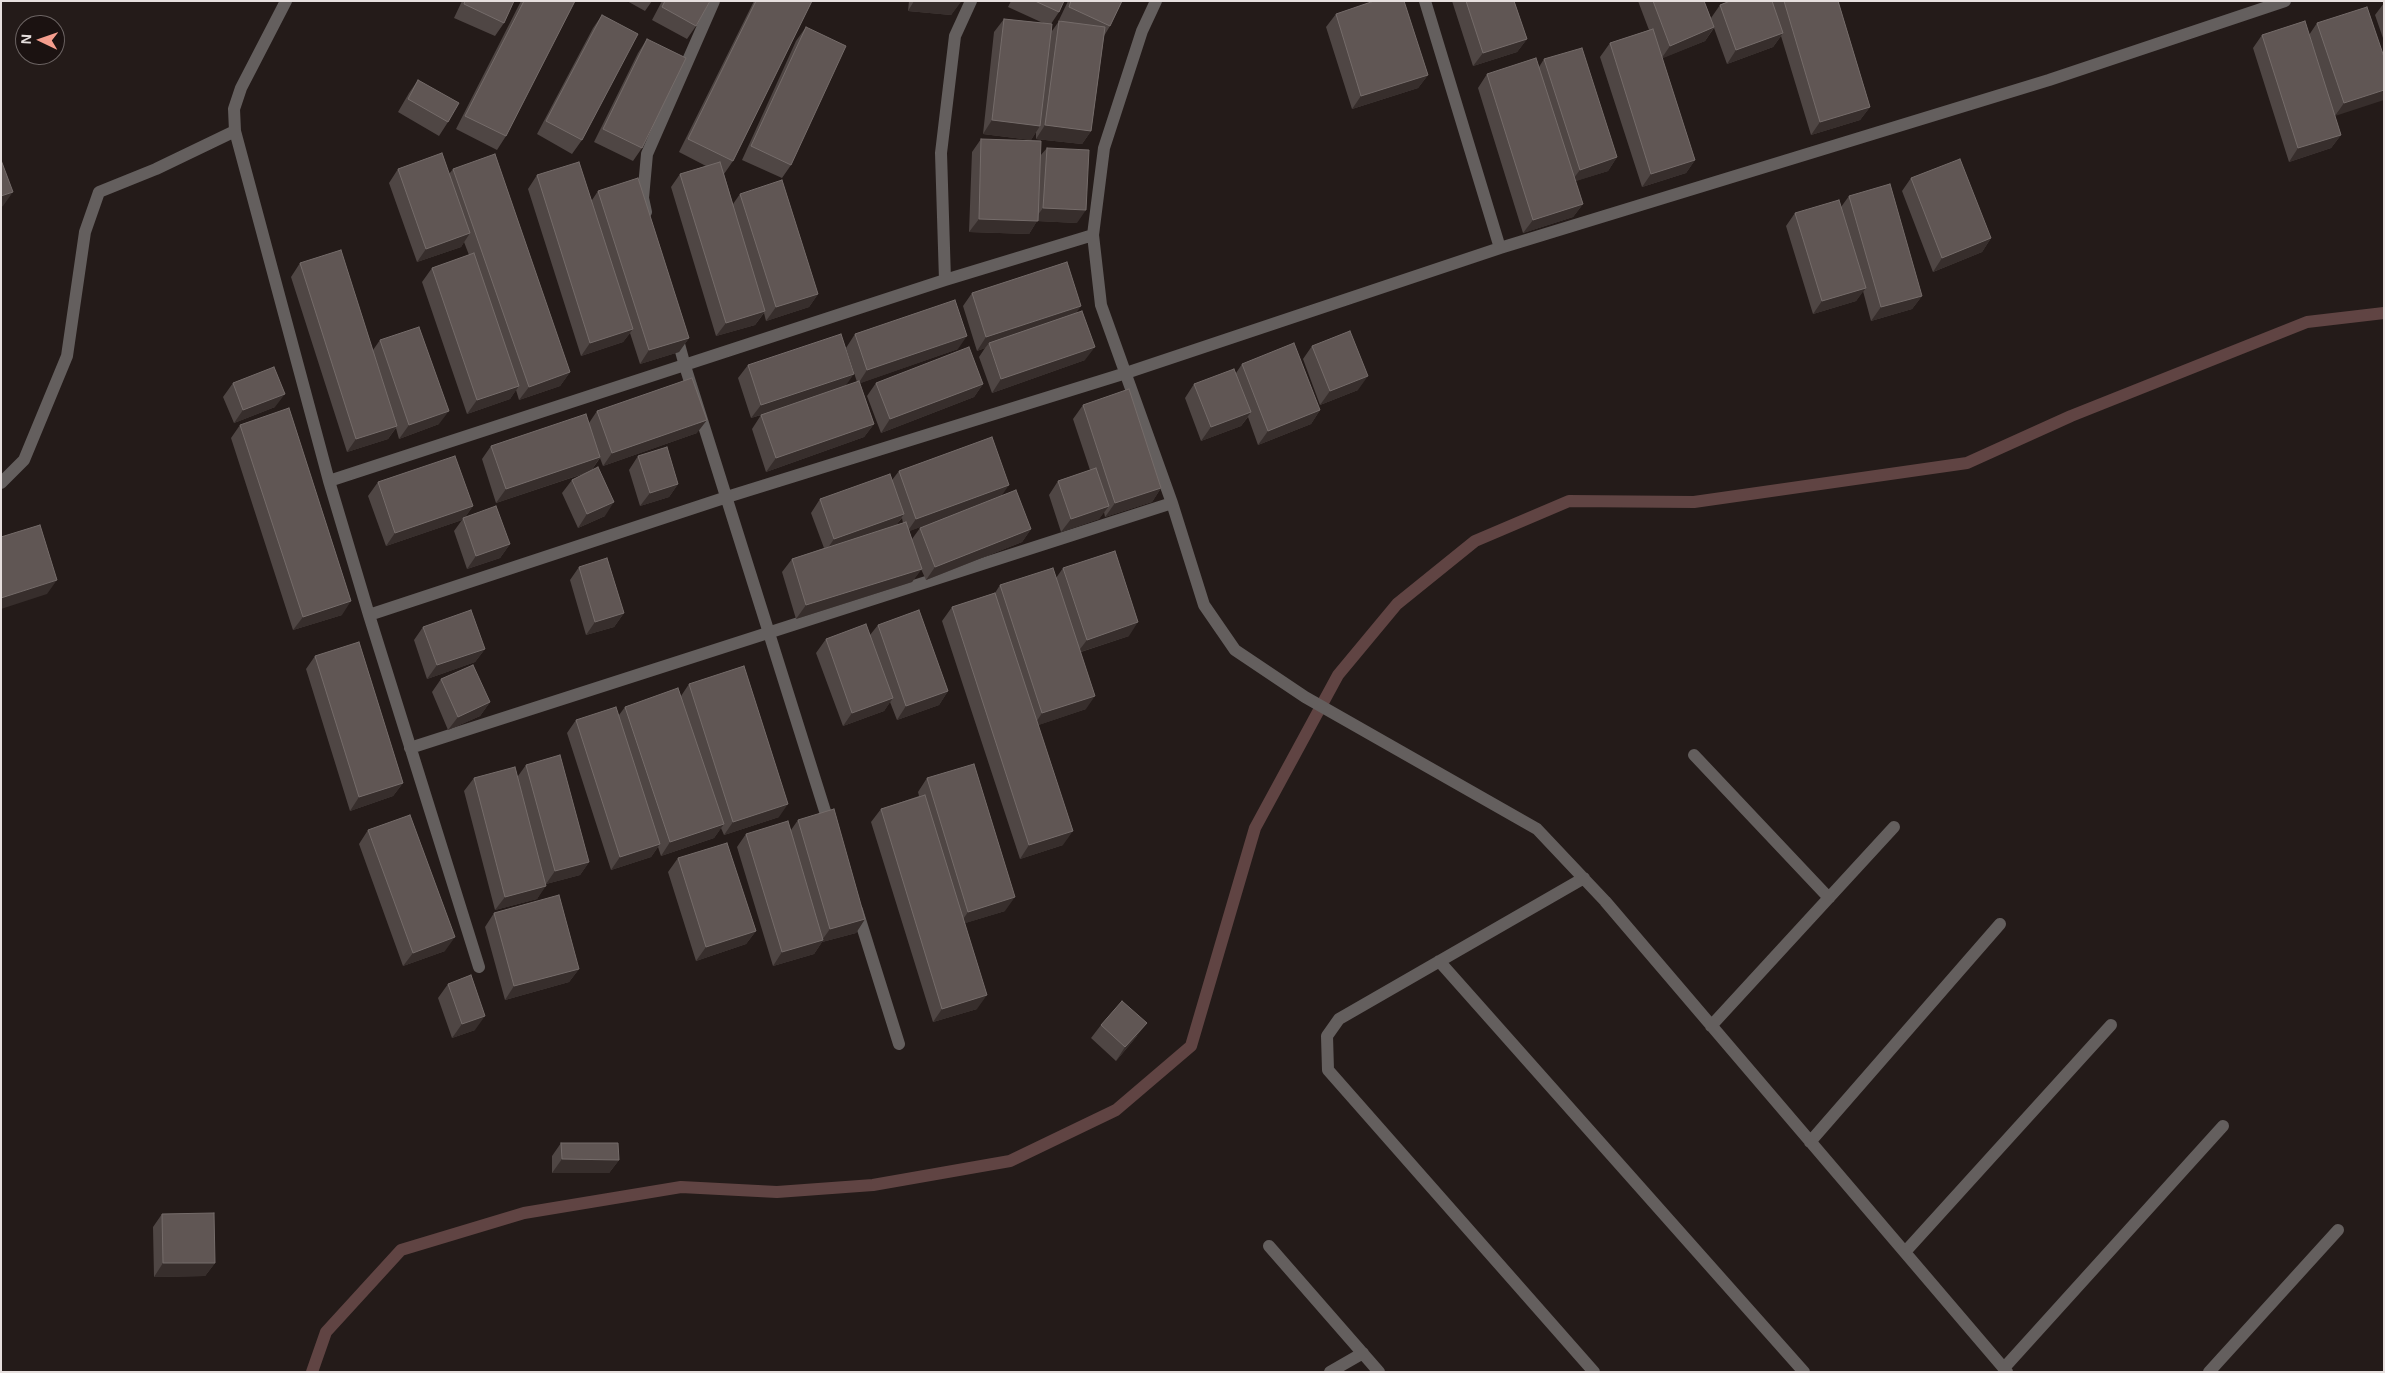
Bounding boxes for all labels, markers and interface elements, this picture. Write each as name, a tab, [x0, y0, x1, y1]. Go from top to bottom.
north arrow	[15, 15, 65, 65]
text: N	[18, 34, 34, 45]

